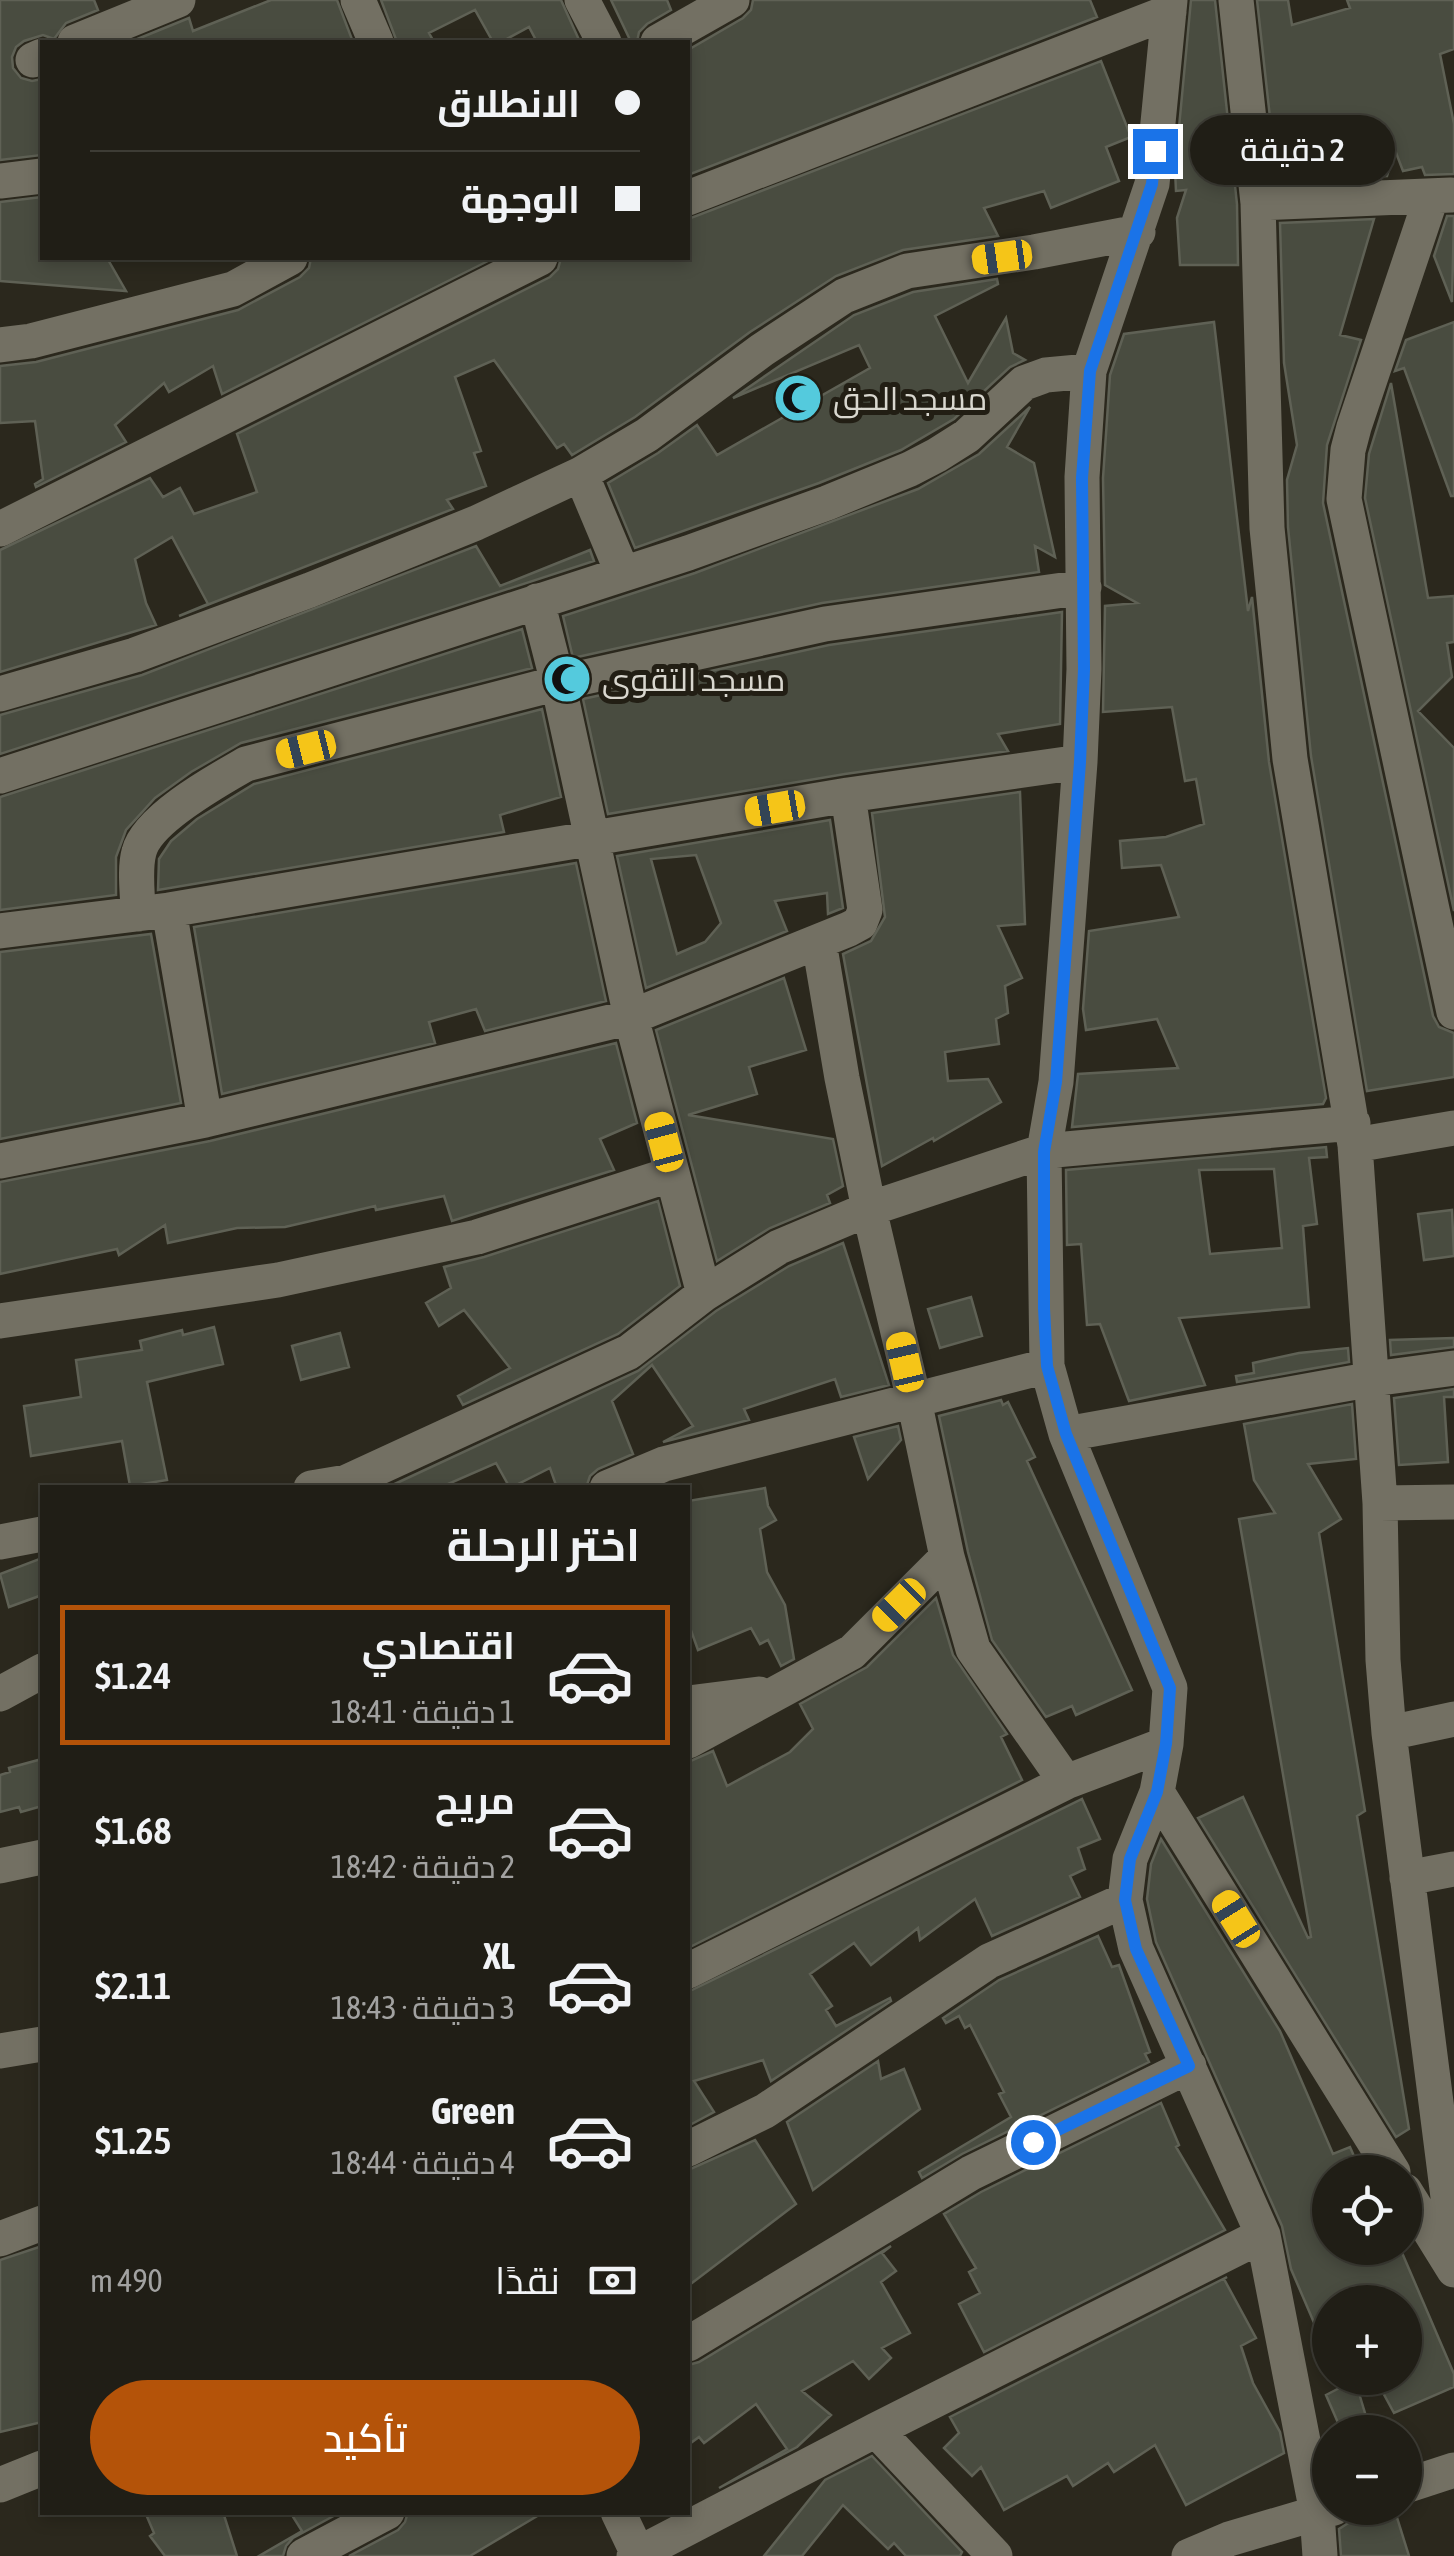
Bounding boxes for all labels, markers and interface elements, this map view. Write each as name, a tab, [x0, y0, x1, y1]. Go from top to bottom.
text: الانطلاق	[437, 82, 580, 125]
callout: 2 دقيقة	[1190, 116, 1395, 186]
route end	[1133, 129, 1178, 174]
text: 2 دقيقة	[1240, 131, 1345, 168]
text: الوجهة	[461, 178, 580, 221]
car	[970, 238, 1034, 276]
mosque icon: مسجد الحق	[772, 372, 824, 424]
place label: مسجد الحق	[833, 380, 987, 419]
mosque icon: مسجد التقوى	[541, 653, 593, 705]
place label: مسجد التقوى	[602, 661, 785, 699]
car	[273, 727, 339, 771]
car	[743, 788, 807, 828]
car	[642, 1109, 686, 1175]
car	[884, 1329, 926, 1395]
text: اختر الرحلة	[447, 1519, 640, 1571]
car	[867, 1573, 931, 1637]
text: اقتصادي	[362, 1624, 515, 1667]
icon: car	[545, 1630, 635, 1720]
text: $1.24	[95, 1654, 171, 1697]
text: 1 دقيقة · 18:41	[331, 1693, 515, 1730]
text: مريح	[435, 1779, 515, 1822]
icon: car	[545, 1785, 635, 1875]
text: $1.68	[95, 1809, 171, 1852]
text: 2 دقيقة · 18:42	[331, 1848, 515, 1885]
car	[1207, 1886, 1265, 1952]
text: XL	[483, 1934, 515, 1977]
icon: car	[545, 1940, 635, 2030]
text: $2.11	[95, 1964, 171, 2007]
text: 3 دقيقة · 18:43	[331, 1989, 515, 2026]
text: Green	[431, 2089, 515, 2132]
icon: car	[545, 2095, 635, 2185]
text: $1.25	[95, 2119, 171, 2162]
route start	[1011, 2120, 1056, 2165]
text: 4 دقيقة · 18:44	[331, 2144, 515, 2181]
map controls	[1312, 2155, 1422, 2525]
button: locate	[1312, 2155, 1422, 2265]
icon: cash	[585, 2253, 640, 2308]
text: نقدًا	[495, 2259, 560, 2302]
text: 490 m	[90, 2262, 163, 2299]
button: +	[1312, 2285, 1422, 2395]
button: تأكيد	[90, 2380, 640, 2495]
button: −	[1312, 2415, 1422, 2525]

